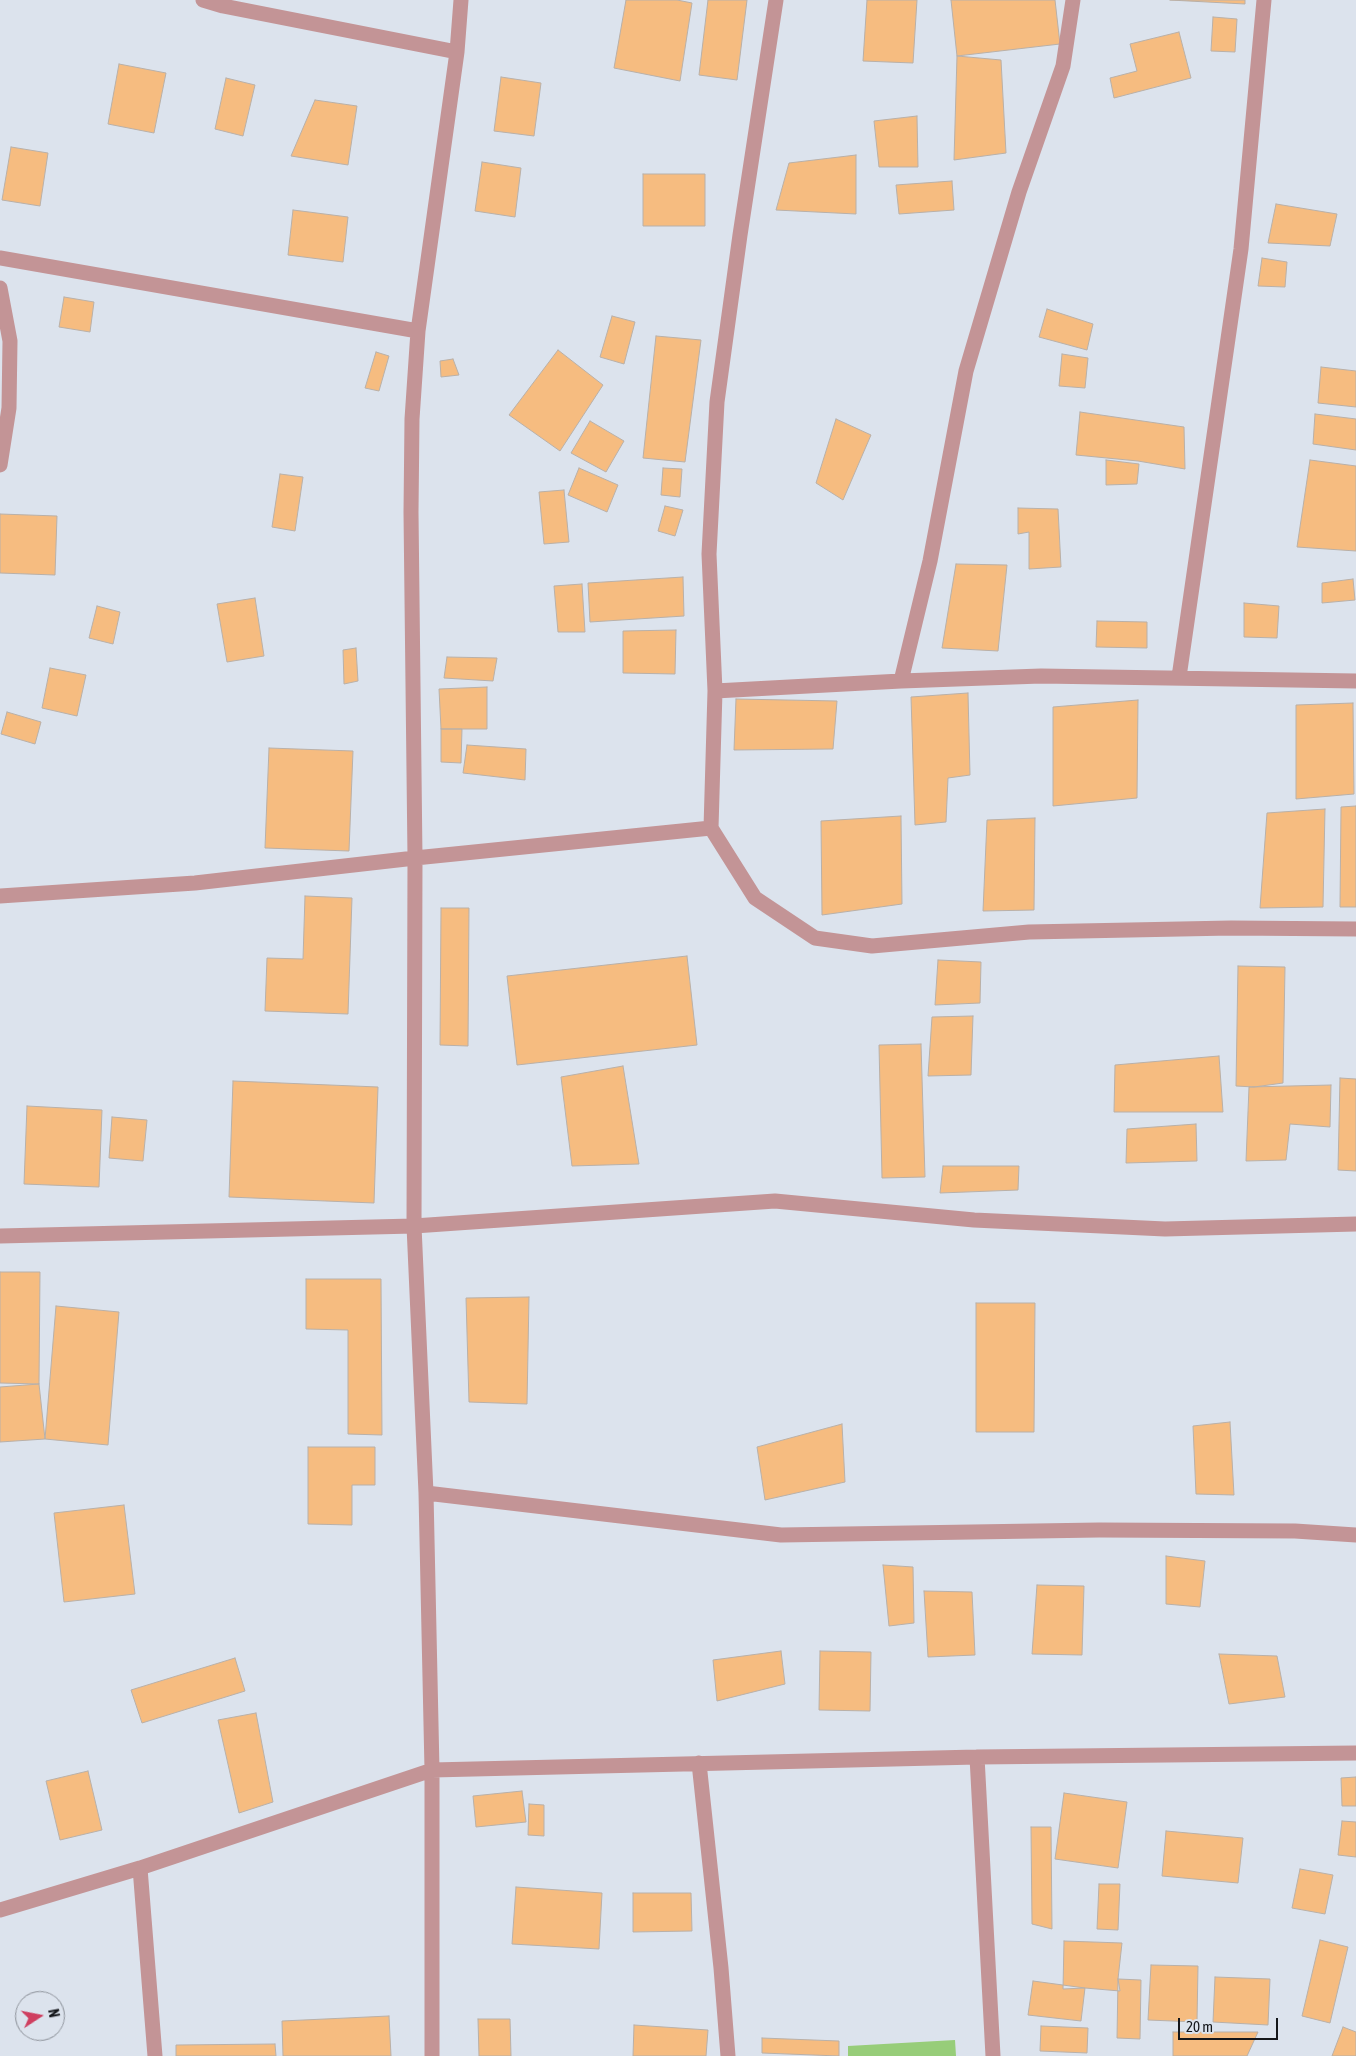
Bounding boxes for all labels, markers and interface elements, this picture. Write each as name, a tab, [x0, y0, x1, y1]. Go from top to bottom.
north arrow	[15, 1991, 65, 2041]
text: N	[45, 2008, 62, 2019]
scale bar	[1181, 2008, 1281, 2040]
text: 20 m	[1186, 2018, 1213, 2035]

